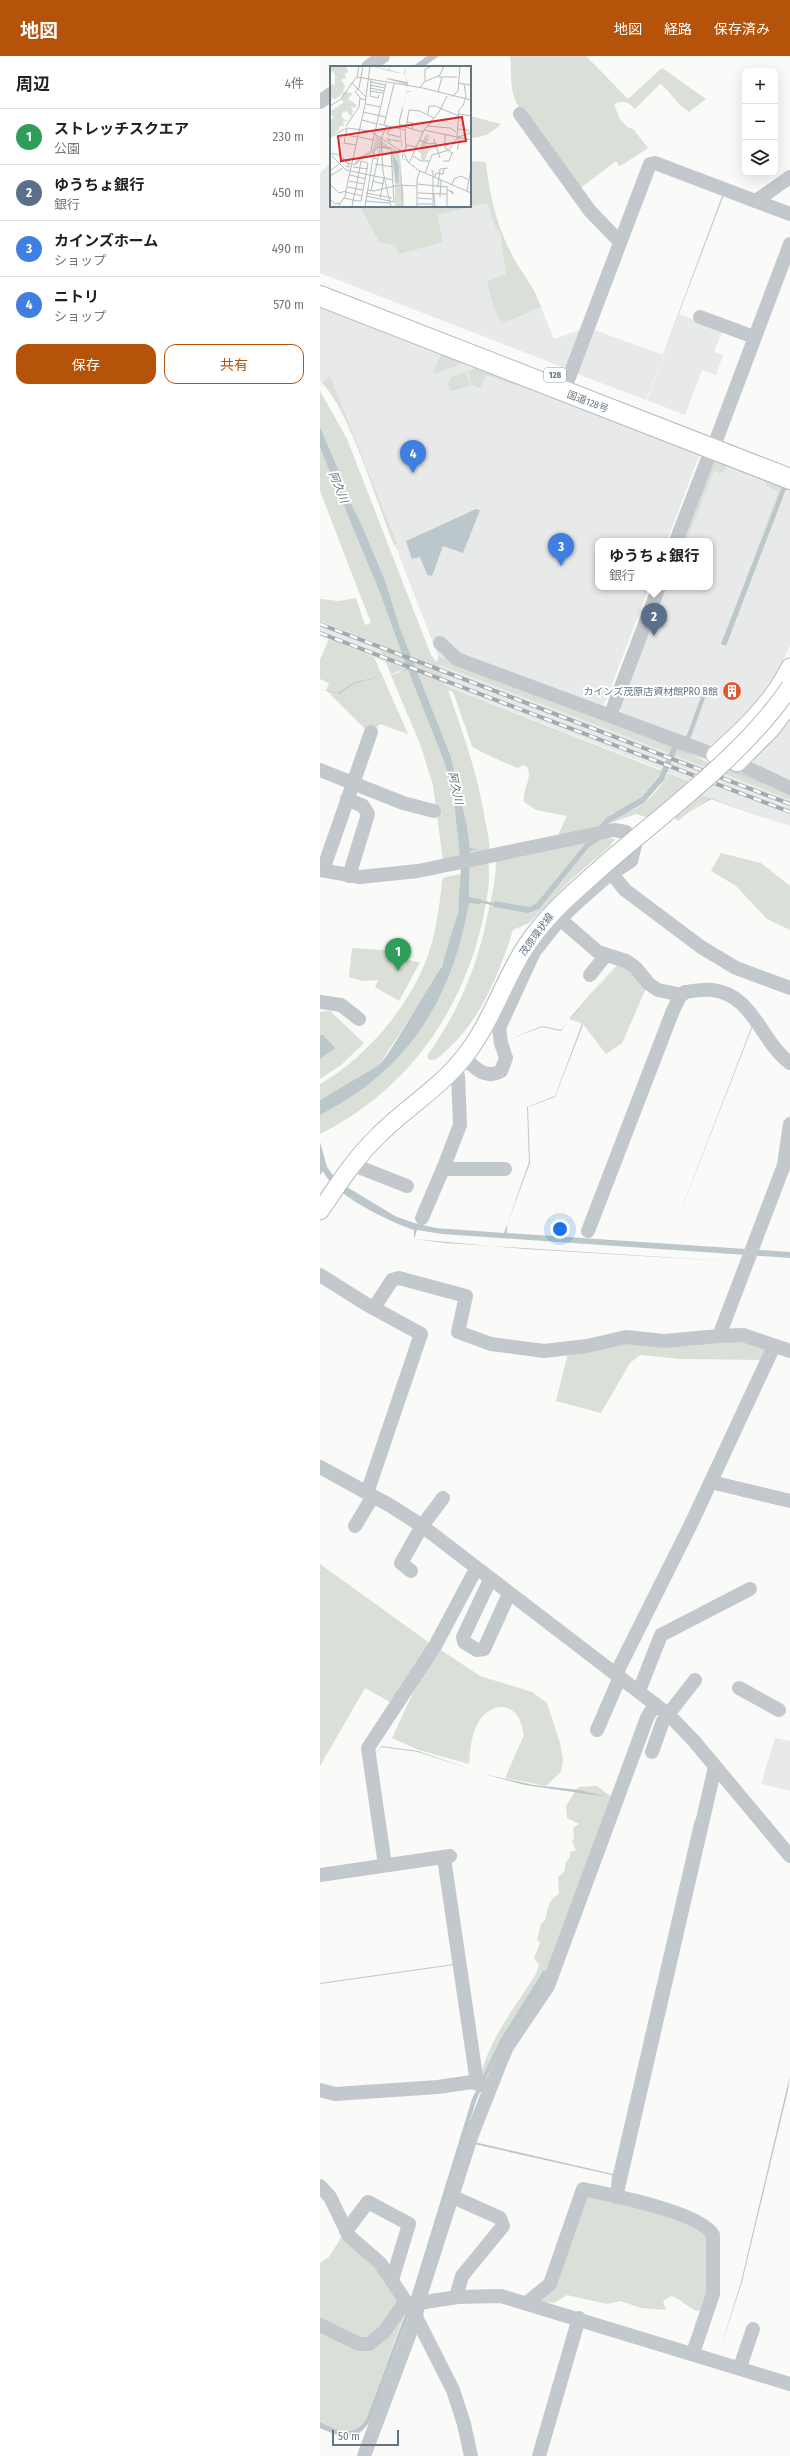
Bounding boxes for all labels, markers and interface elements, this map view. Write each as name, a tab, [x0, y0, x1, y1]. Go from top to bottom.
text: 地図	[20, 19, 58, 42]
text: 地図	[614, 21, 642, 38]
text: 経路	[664, 21, 692, 38]
text: 保存済み	[714, 21, 770, 38]
inset map	[330, 66, 471, 207]
map controls	[742, 68, 778, 176]
button: +	[742, 68, 778, 104]
text: 周辺	[16, 74, 50, 95]
text: 4件	[285, 76, 304, 91]
button: −	[742, 104, 778, 140]
text: ストレッチスクエア	[54, 120, 189, 138]
text: 1	[26, 129, 32, 144]
text: 230 m	[273, 129, 304, 144]
button: layers	[742, 140, 778, 176]
text: 公園	[54, 141, 80, 156]
text: ゆうちょ銀行	[54, 176, 144, 194]
text: 2	[26, 185, 32, 200]
text: 450 m	[272, 185, 304, 200]
text: 銀行	[54, 197, 80, 212]
text: カインズホーム	[54, 232, 158, 250]
text: 3	[26, 241, 32, 256]
text: 490 m	[272, 241, 304, 256]
text: ショップ	[54, 253, 106, 268]
text: ニトリ	[54, 288, 99, 306]
text: 4	[26, 297, 32, 312]
text: 570 m	[273, 297, 304, 312]
text: ショップ	[54, 309, 106, 324]
button: 保存	[16, 344, 156, 384]
button: 共有	[164, 344, 304, 384]
road number: 128	[544, 368, 566, 382]
street label: 国道128号	[565, 389, 610, 415]
pin: 4	[400, 440, 426, 473]
water label: 阿久川	[326, 469, 351, 506]
pin: 3	[548, 533, 574, 566]
popup	[595, 538, 713, 590]
text: ゆうちょ銀行	[609, 547, 699, 565]
text: 銀行	[609, 568, 635, 583]
pin: 2	[641, 603, 667, 636]
building icon: カインズ茂原店資材館PRO B館	[721, 680, 743, 702]
place label: カインズ茂原店資材館PRO B館	[584, 686, 718, 698]
water label: 阿久川	[445, 771, 466, 807]
street label: 茂原環状線	[517, 911, 556, 958]
pin: 1	[385, 938, 411, 971]
your location	[550, 1219, 570, 1239]
scale bar	[332, 2428, 399, 2447]
text: 50 m	[338, 2430, 360, 2443]

